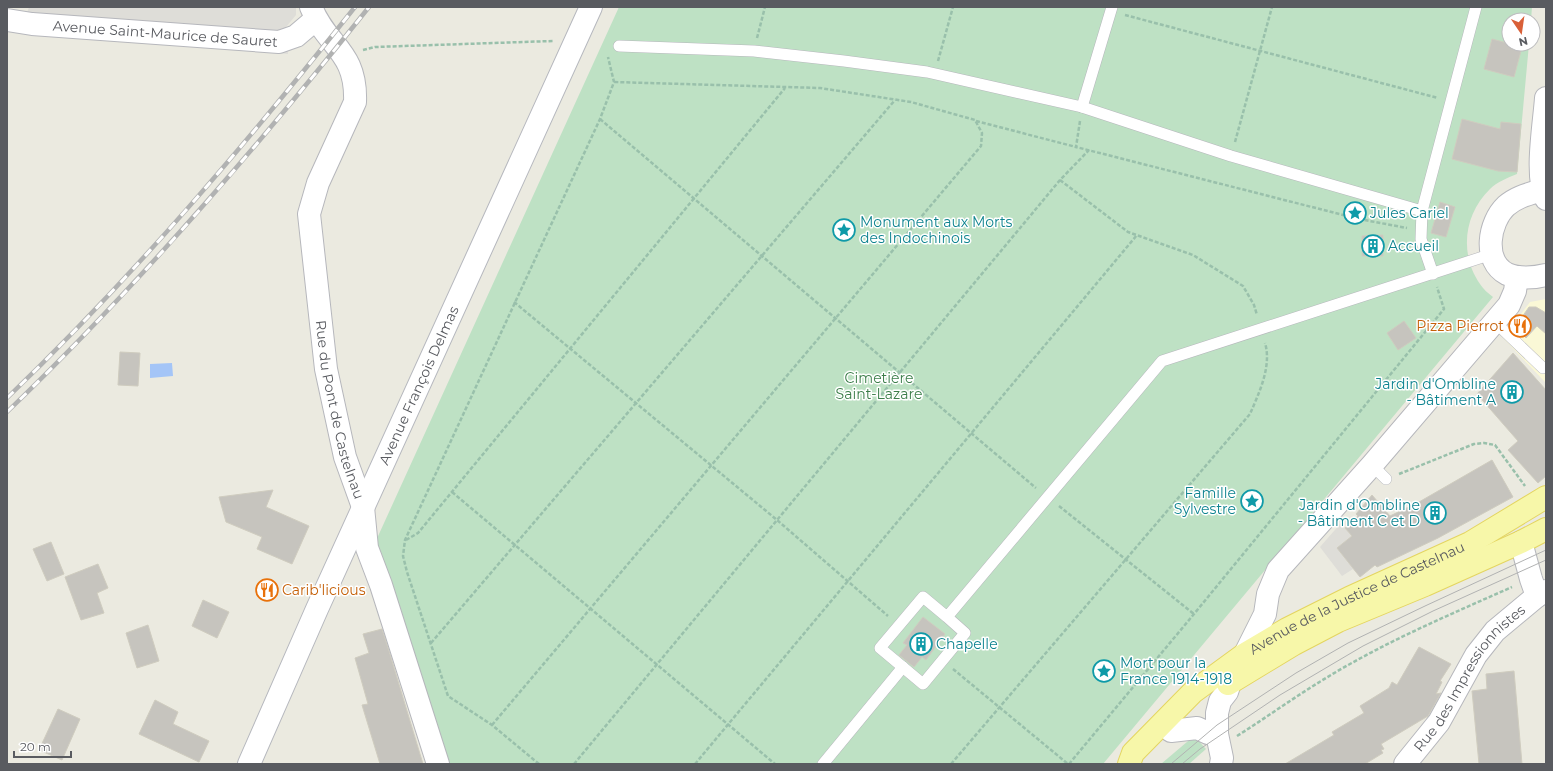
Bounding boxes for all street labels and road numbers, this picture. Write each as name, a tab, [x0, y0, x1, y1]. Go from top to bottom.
street label: Avenue Saint-Maurice de Sauret	[52, 17, 279, 51]
street label: Avenue François Delmas	[375, 303, 463, 468]
street label: Rue du Pont de Castelnau	[312, 319, 368, 501]
street label: Avenue de la Justice de Castelnau	[1246, 538, 1468, 658]
street label: Rue des Impressionnistes	[1410, 601, 1529, 755]

